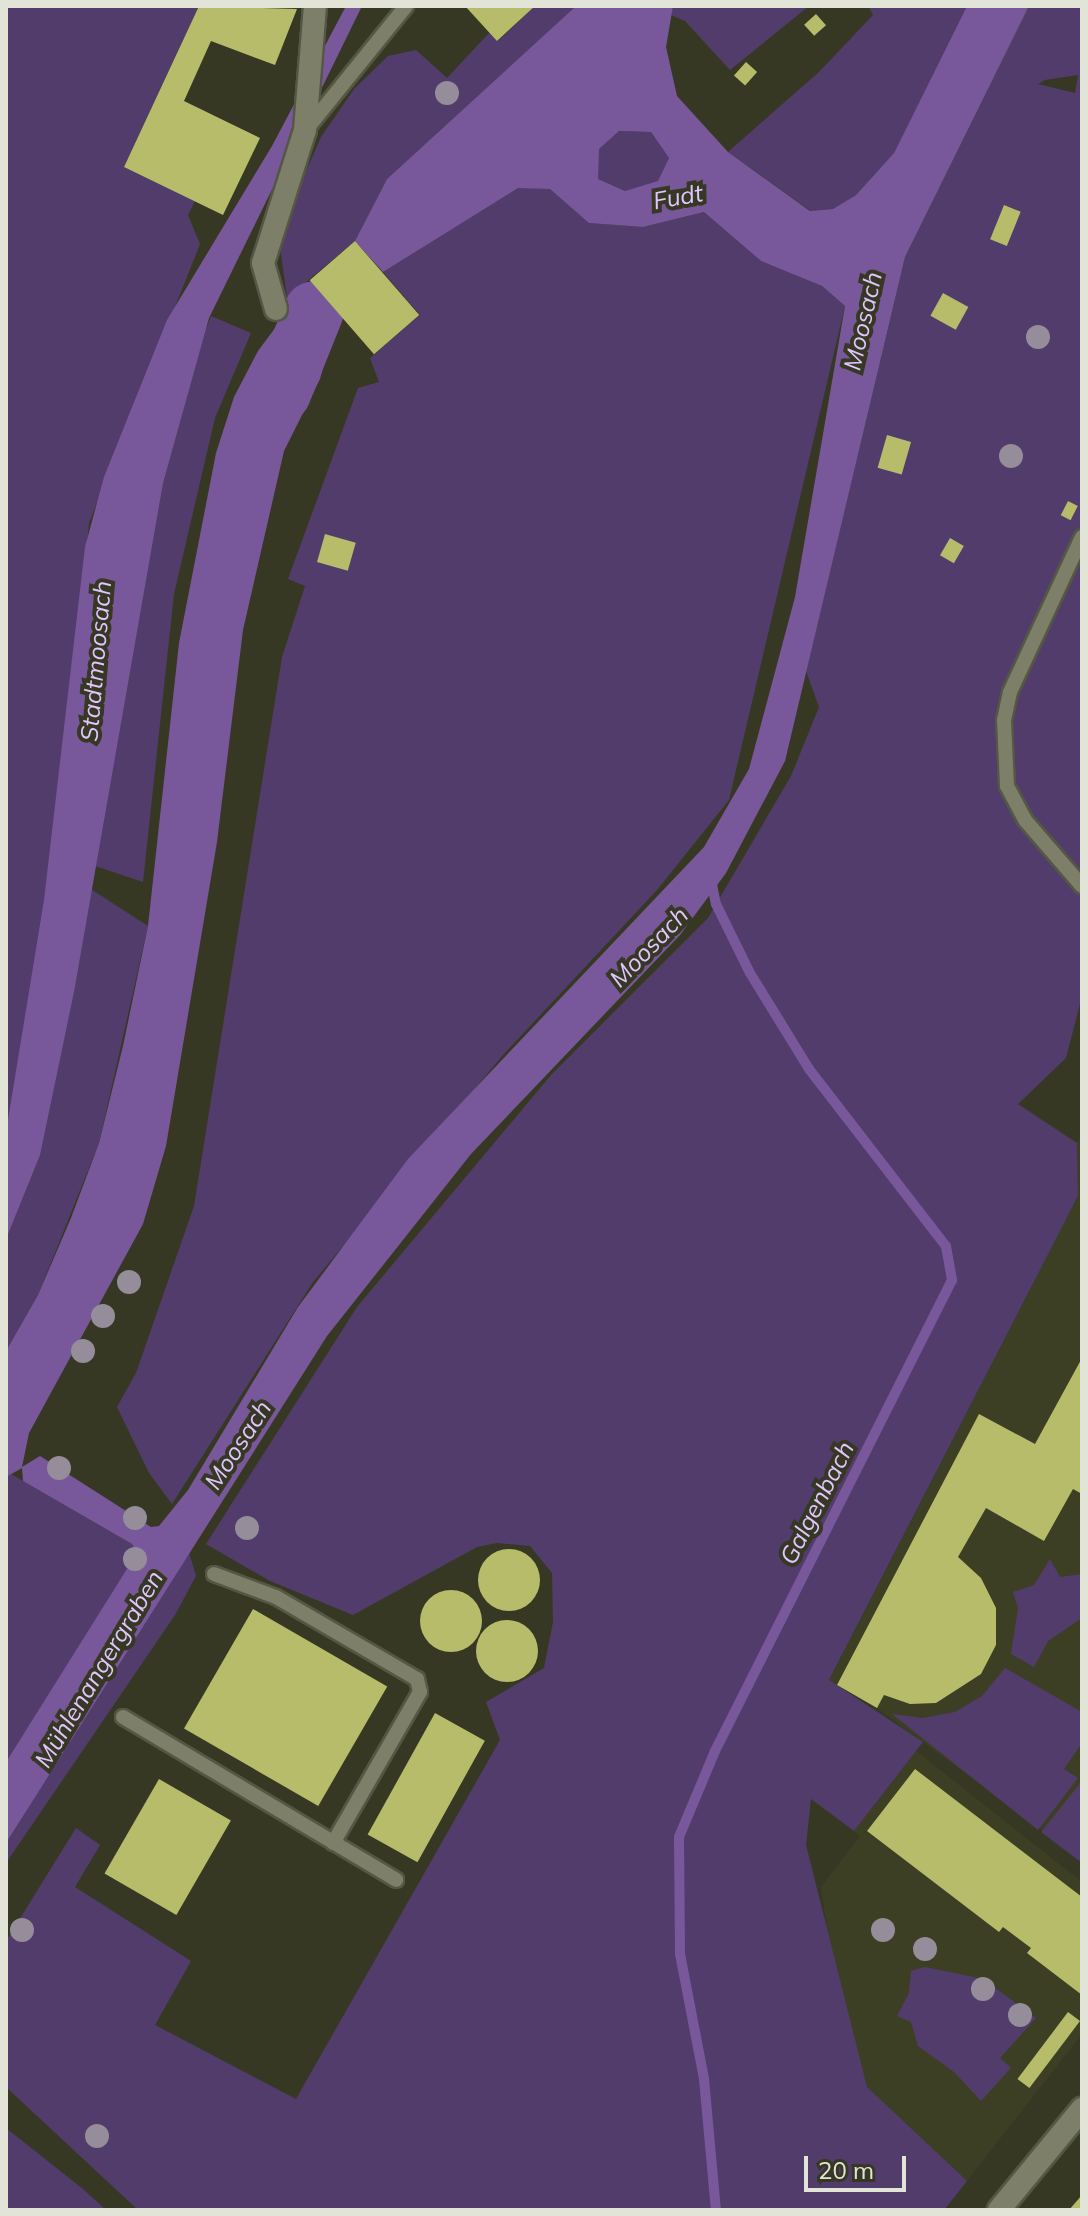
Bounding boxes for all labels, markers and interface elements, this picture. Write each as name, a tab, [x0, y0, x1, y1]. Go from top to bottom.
water label: Fudt	[651, 178, 705, 216]
water label: Moosach	[838, 269, 888, 373]
water label: Stadtmoosach	[75, 579, 117, 743]
water label: Moosach	[604, 901, 694, 993]
water label: Moosach	[199, 1395, 277, 1495]
water label: Galgenbach	[774, 1437, 860, 1569]
water label: Mühlenangergraben	[29, 1565, 169, 1773]
scale bar	[808, 2140, 910, 2190]
text: 20 m	[818, 2155, 874, 2185]

